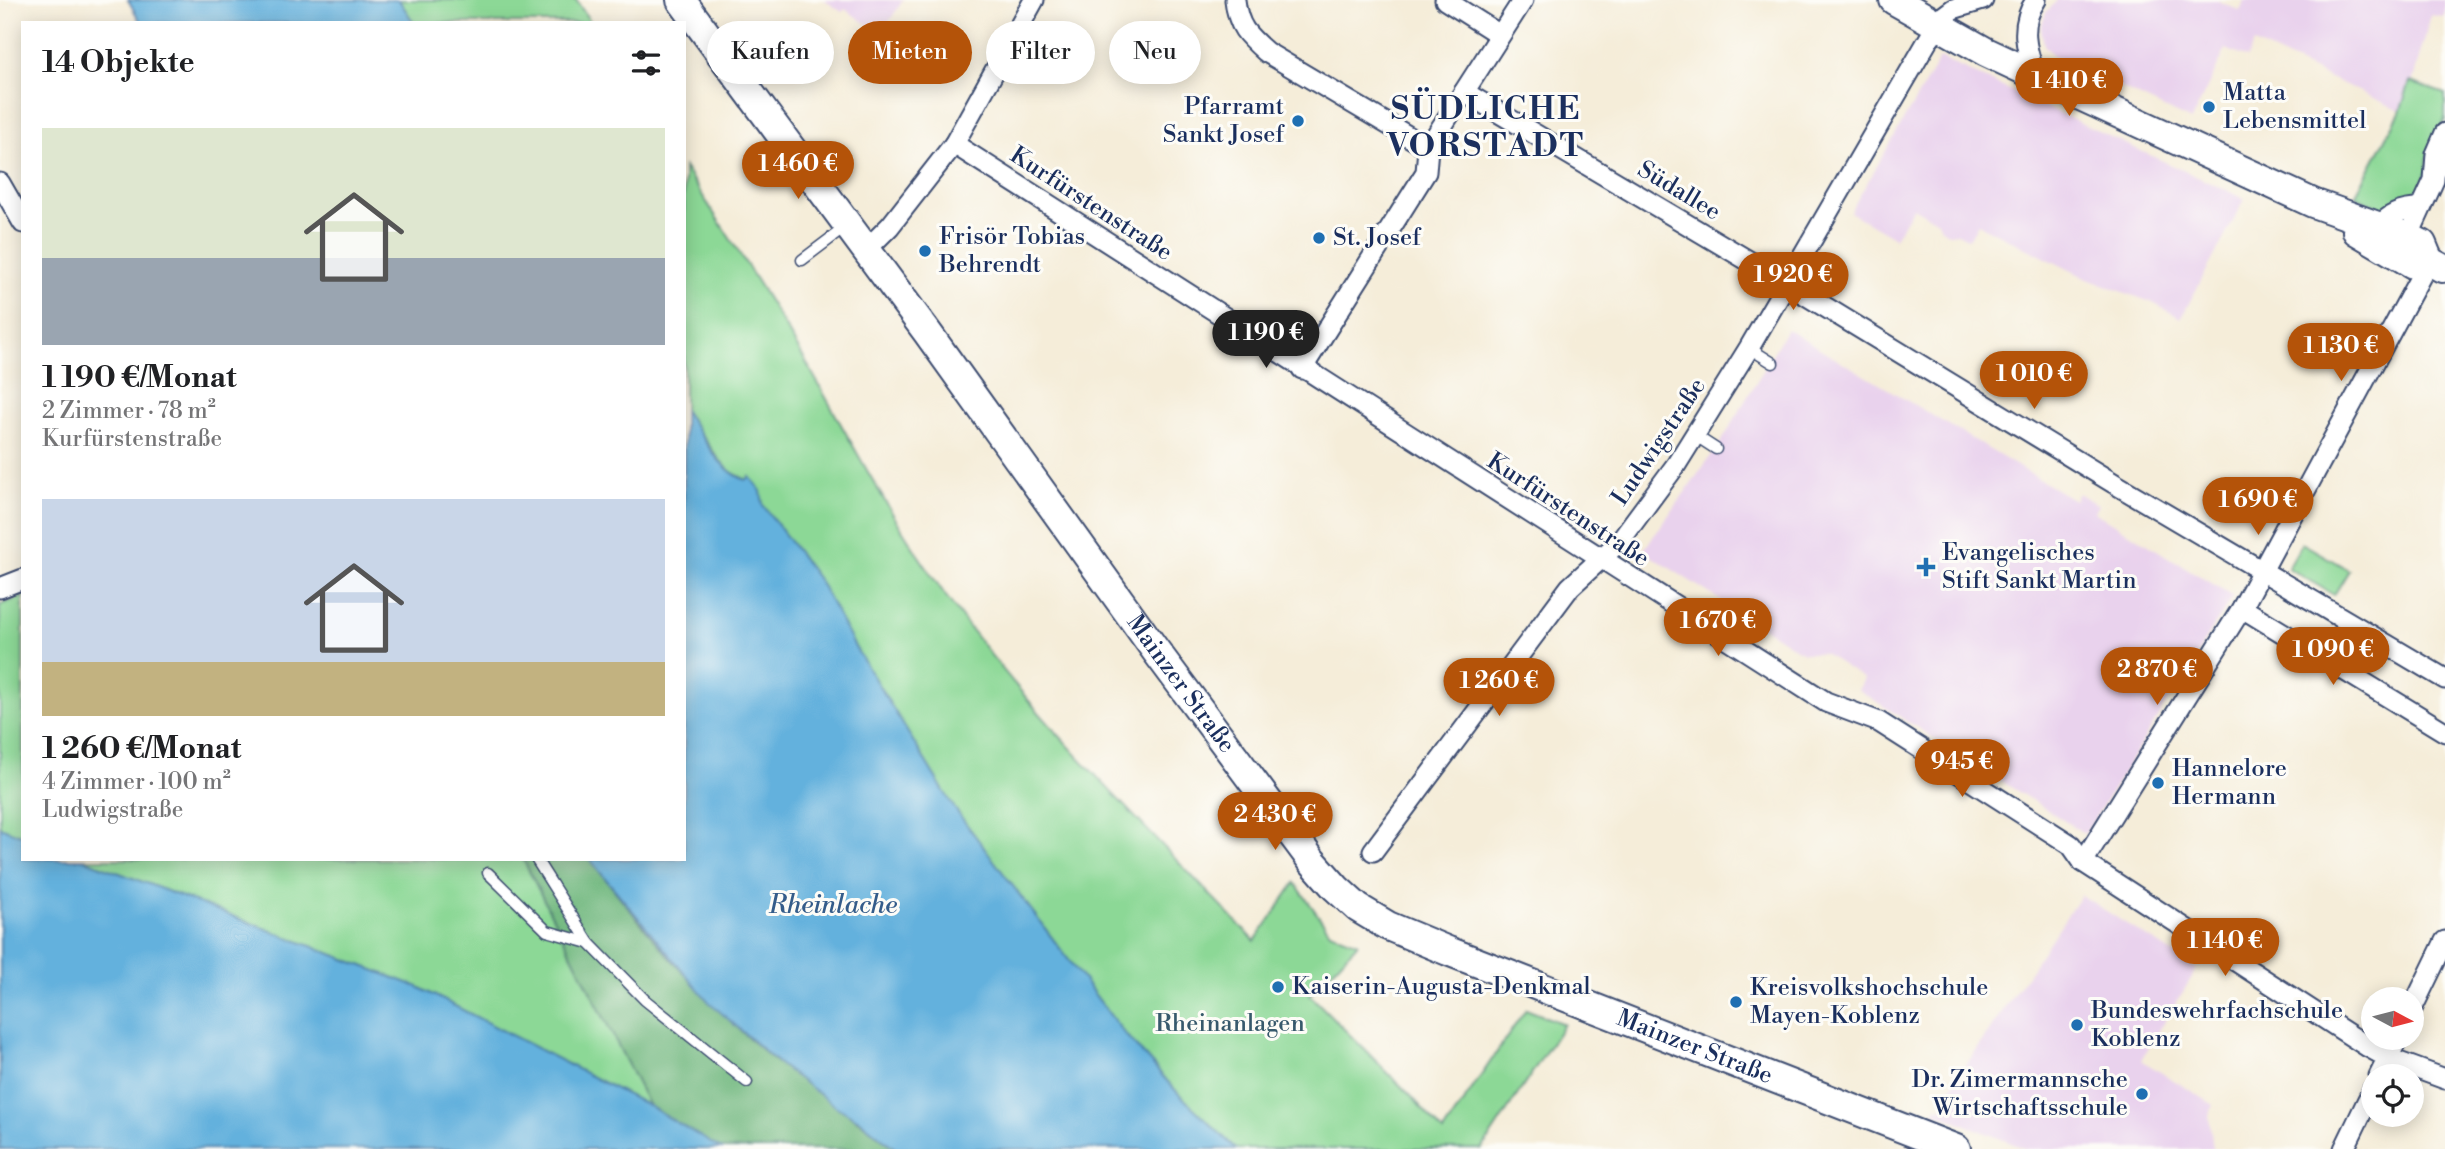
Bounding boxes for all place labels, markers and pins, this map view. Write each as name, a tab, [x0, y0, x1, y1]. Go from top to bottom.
pin: 1 410 €	[2004, 58, 2134, 118]
place label: Matta Lebensmittel	[2223, 78, 2366, 136]
place label: Pfarramt Sankt Josef	[1163, 92, 1285, 150]
marker: Matta Lebensmittel	[2201, 99, 2217, 115]
marker: Pfarramt Sankt Josef	[1290, 113, 1306, 129]
pin: 1 460 €	[733, 142, 863, 201]
place label: Frisör Tobias Behrendt	[938, 222, 1085, 280]
place label: St. Josef	[1333, 223, 1422, 253]
marker: St. Josef	[1311, 230, 1327, 246]
marker: Frisör Tobias Behrendt	[917, 243, 933, 259]
pin: 1 920 €	[1728, 252, 1858, 312]
pin: 1 190 €	[1201, 310, 1331, 370]
pin: 1 130 €	[2276, 324, 2406, 383]
pin: 1 010 €	[1969, 352, 2099, 411]
pin: 1 690 €	[2193, 477, 2323, 537]
place label: Evangelisches Stift Sankt Martin	[1942, 538, 2137, 596]
marker: Evangelisches Stift Sankt Martin	[1916, 557, 1936, 577]
pin: 1 670 €	[1653, 598, 1783, 658]
pin: 1 090 €	[2268, 628, 2398, 687]
pin: 2 870 €	[2092, 648, 2222, 707]
pin: 1 260 €	[1434, 658, 1564, 718]
pin: 945 €	[1913, 740, 2011, 799]
place label: Hannelore Hermann	[2172, 754, 2287, 812]
marker: Hannelore Hermann	[2150, 775, 2166, 791]
pin: 2 430 €	[1210, 792, 1340, 852]
pin: 1 140 €	[2160, 918, 2290, 978]
place label: Kaiserin-Augusta-Denkmal	[1292, 972, 1591, 1002]
place label: Kreisvolkshochschule Mayen-Koblenz	[1750, 973, 1988, 1031]
marker: Kaiserin-Augusta-Denkmal	[1270, 979, 1286, 995]
marker: Kreisvolkshochschule Mayen-Koblenz	[1728, 994, 1744, 1010]
place label: Bundeswehrfachschule Koblenz	[2090, 996, 2343, 1054]
marker: Bundeswehrfachschule Koblenz	[2069, 1017, 2085, 1033]
place label: Dr. Zimermannsche Wirtschaftsschule	[1911, 1065, 2128, 1123]
marker: Dr. Zimermannsche Wirtschaftsschule	[2134, 1086, 2150, 1102]

